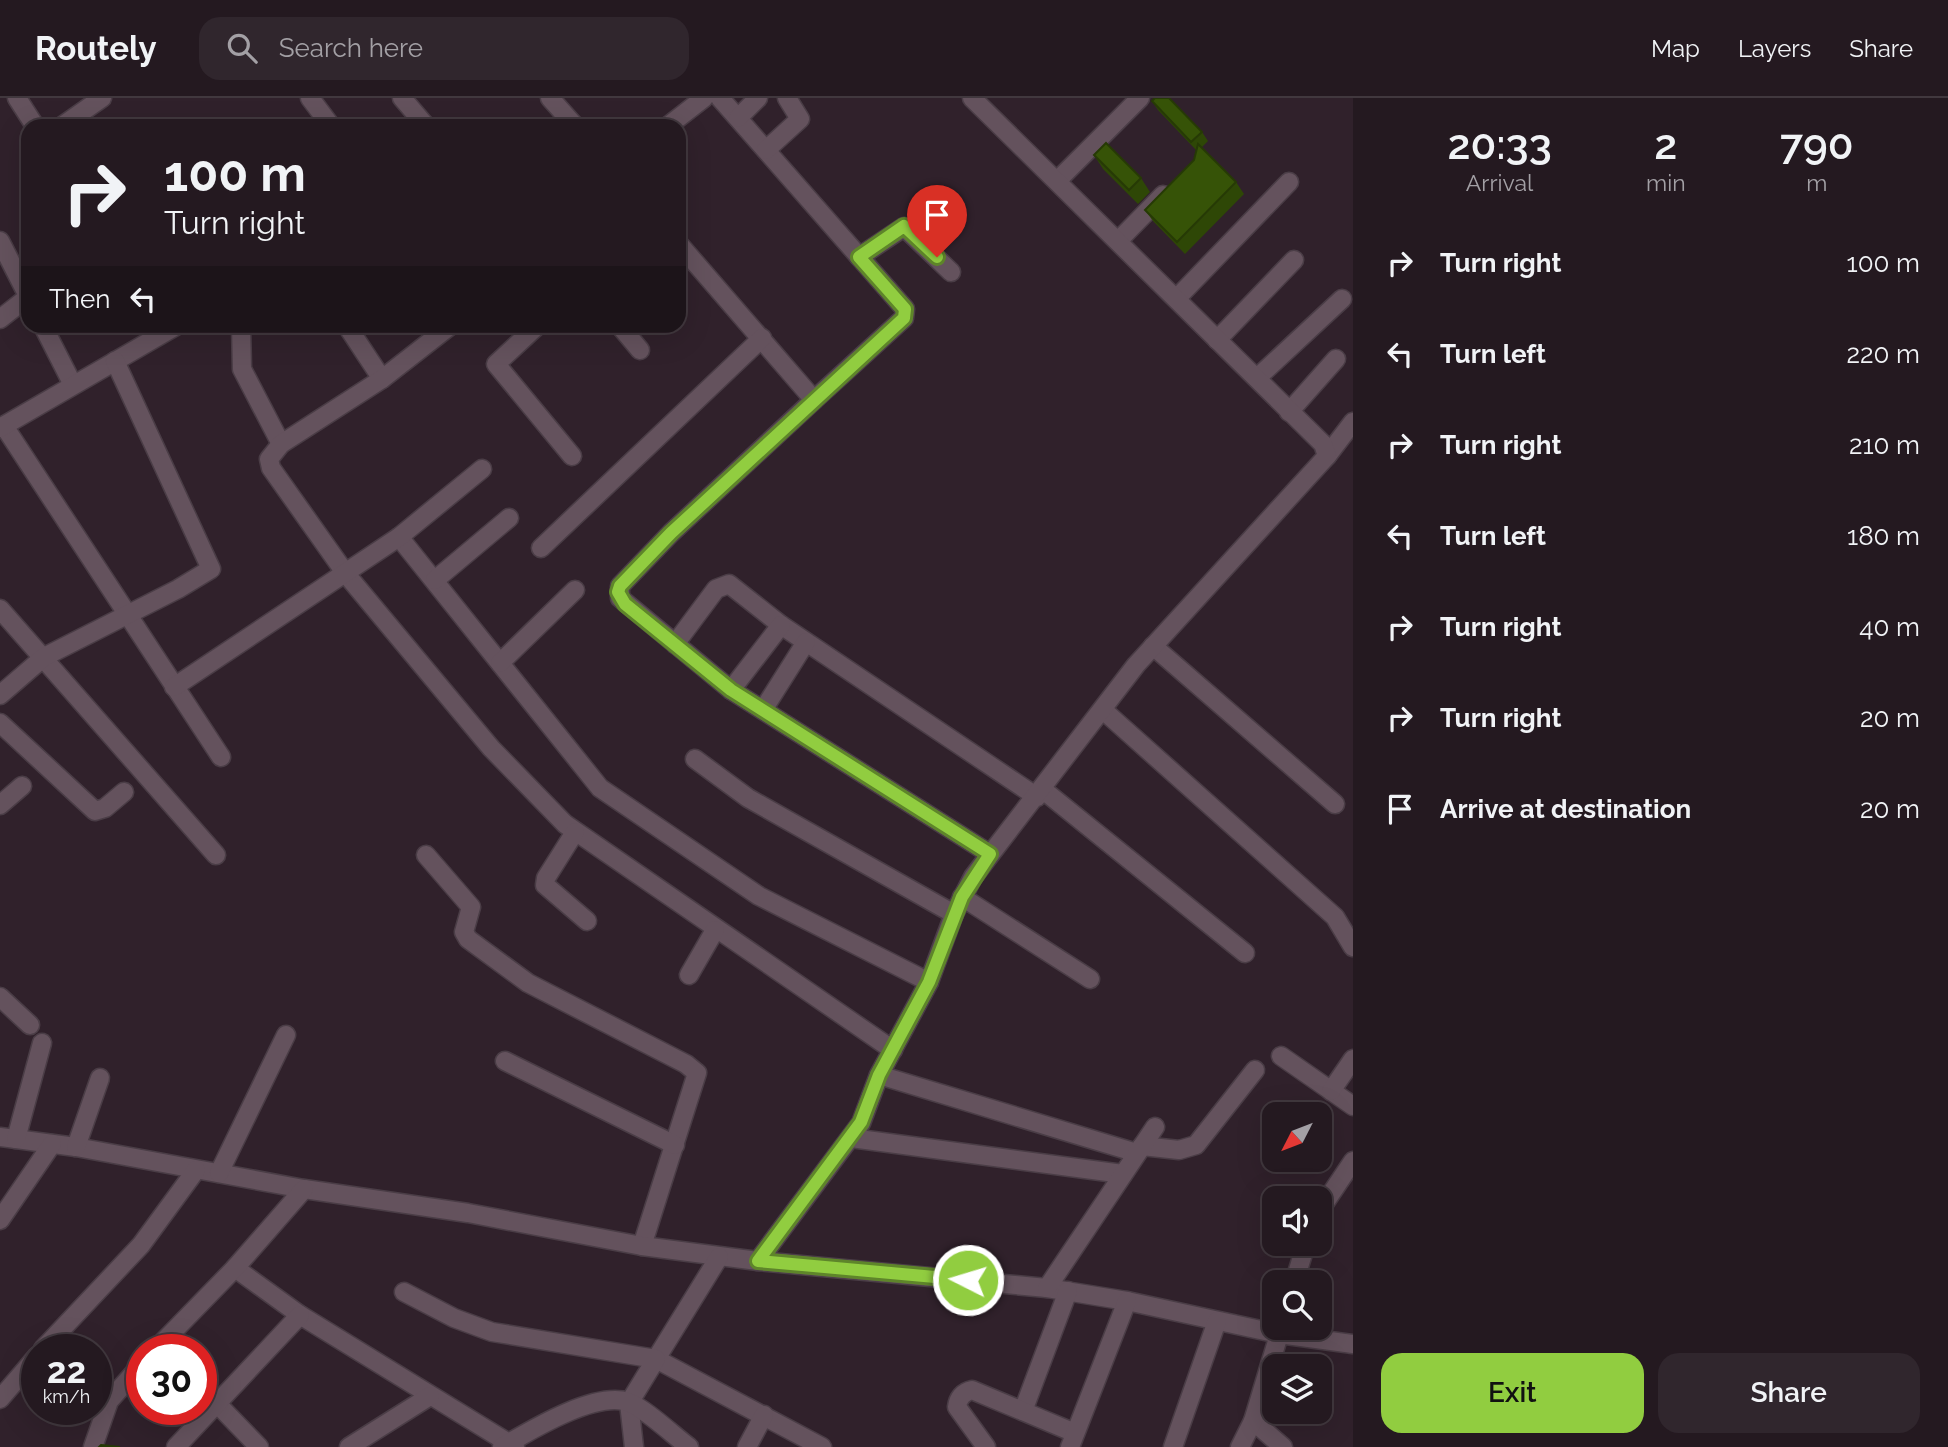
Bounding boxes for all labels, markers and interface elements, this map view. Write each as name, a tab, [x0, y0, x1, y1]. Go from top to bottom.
search box	[199, 17, 689, 80]
text: Routely	[35, 29, 157, 68]
icon: search	[223, 29, 261, 67]
text: Search here	[279, 33, 423, 63]
text: Map	[1651, 34, 1700, 63]
text: Layers	[1738, 34, 1811, 63]
text: Share	[1849, 34, 1913, 63]
text: 20:33	[1447, 120, 1552, 169]
text: 2	[1654, 120, 1677, 169]
text: 790	[1780, 120, 1854, 169]
text: 100 m	[164, 145, 306, 202]
icon: right	[49, 147, 140, 238]
text: Arrival	[1466, 169, 1533, 196]
text: min	[1646, 169, 1686, 196]
text: m	[1806, 169, 1827, 196]
pin	[907, 185, 967, 257]
icon: arrive	[918, 196, 956, 234]
text: Turn right	[164, 204, 305, 241]
icon: right	[1381, 244, 1419, 282]
text: Turn right	[1440, 248, 1561, 278]
text: 100 m	[1847, 248, 1920, 278]
icon: left	[124, 280, 162, 318]
text: Then	[49, 284, 110, 314]
icon: left	[1381, 335, 1419, 373]
text: Turn left	[1440, 339, 1546, 369]
text: 220 m	[1846, 339, 1920, 369]
icon: right	[1381, 426, 1419, 464]
text: Turn right	[1440, 430, 1561, 460]
text: 210 m	[1849, 430, 1920, 460]
icon: left	[1381, 517, 1419, 555]
text: Turn left	[1440, 521, 1546, 551]
text: 180 m	[1847, 521, 1920, 551]
icon: right	[1381, 608, 1419, 646]
text: Turn right	[1440, 612, 1561, 642]
text: 40 m	[1859, 612, 1920, 642]
icon: right	[1381, 699, 1419, 737]
text: Turn right	[1440, 703, 1561, 733]
text: 20 m	[1860, 703, 1920, 733]
icon: arrive	[1381, 790, 1419, 828]
text: Arrive at destination	[1440, 794, 1691, 824]
text: 20 m	[1860, 794, 1920, 824]
north arrow	[1262, 1102, 1332, 1172]
map controls	[1262, 1102, 1332, 1424]
button: sound	[1262, 1186, 1332, 1256]
position arrow	[931, 1243, 1005, 1317]
button: search	[1262, 1270, 1332, 1340]
speed limit sign: 30	[126, 1334, 217, 1425]
text: 22	[47, 1350, 86, 1391]
button: Exit	[1381, 1353, 1644, 1433]
button: Share	[1658, 1353, 1920, 1433]
button: layers	[1262, 1354, 1332, 1424]
text: km/h	[43, 1386, 90, 1407]

